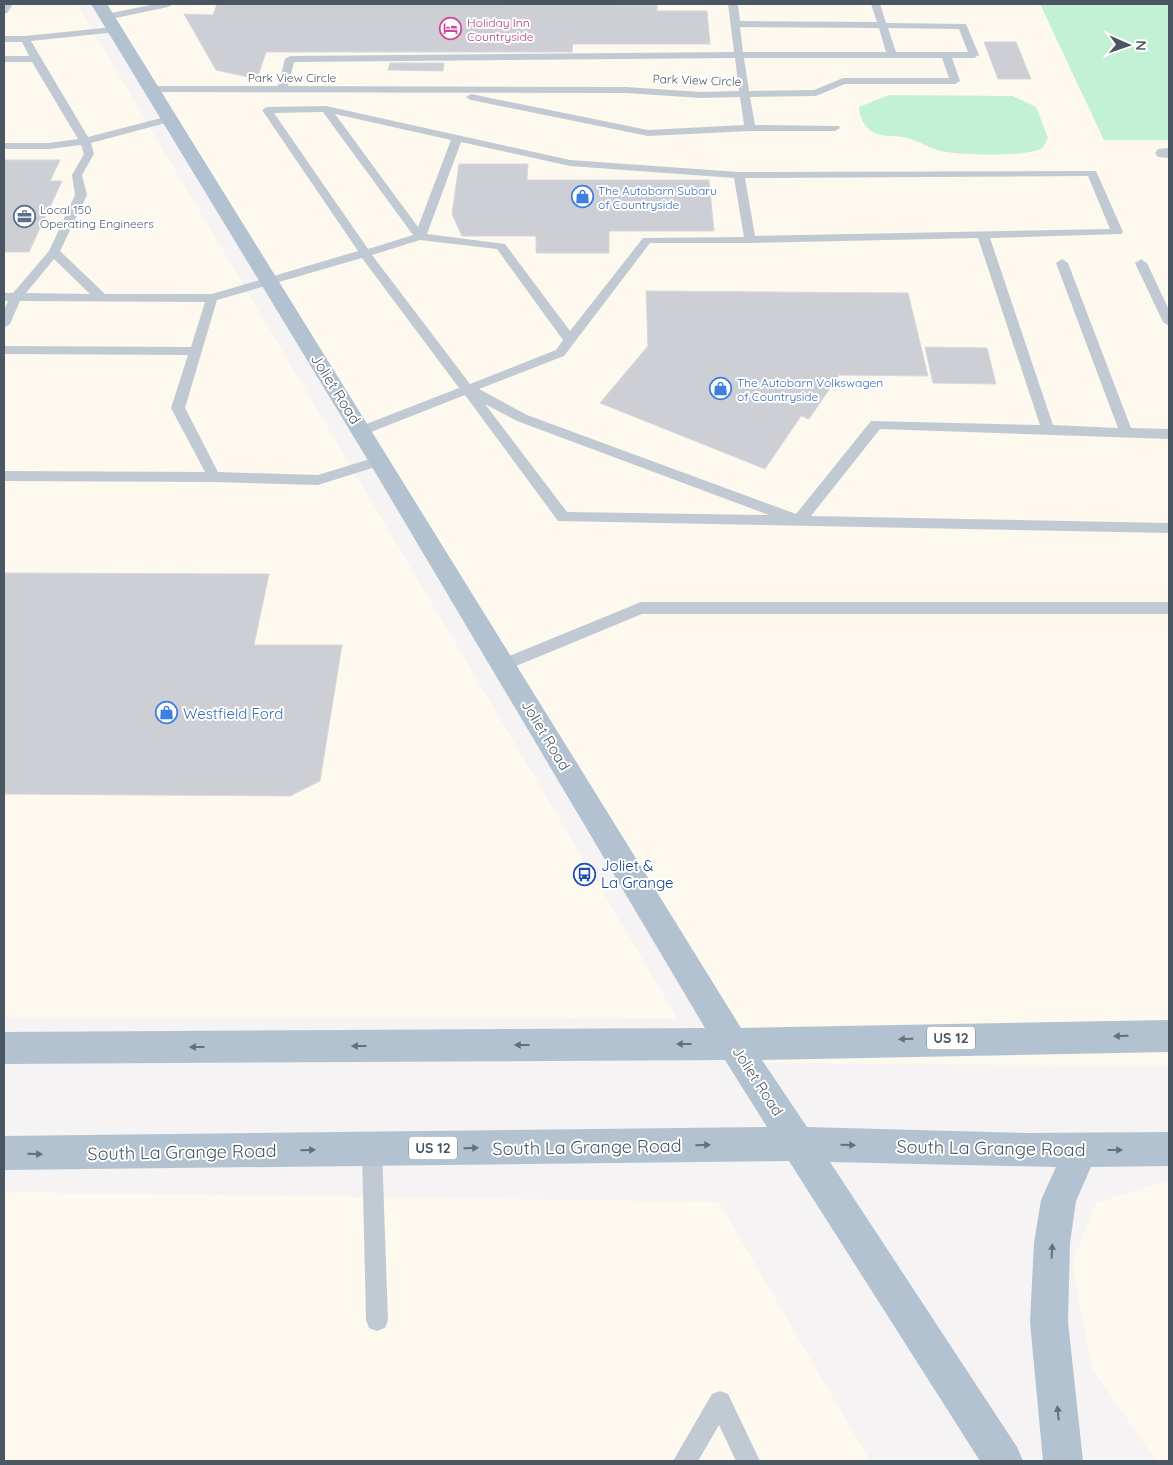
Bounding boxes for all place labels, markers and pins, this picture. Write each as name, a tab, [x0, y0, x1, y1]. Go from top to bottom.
place label: Holiday Inn Countryside	[467, 15, 534, 44]
hotel icon: Holiday Inn Countryside	[439, 17, 463, 41]
place label: The Autobarn Subaru of Countryside	[598, 183, 717, 212]
shop icon: The Autobarn Subaru of Countryside	[570, 185, 594, 209]
place label: Local 150 Operating Engineers	[40, 202, 154, 231]
office icon: Local 150 Operating Engineers	[12, 204, 36, 228]
place label: The Autobarn Volkswagen of Countryside	[737, 375, 883, 404]
shop icon: The Autobarn Volkswagen of Countryside	[709, 377, 733, 401]
shop icon: Westfield Ford	[155, 701, 179, 725]
place label: Westfield Ford	[183, 704, 283, 723]
place label: Joliet & La Grange	[601, 856, 673, 892]
bus stop icon: Joliet & La Grange	[573, 862, 597, 886]

